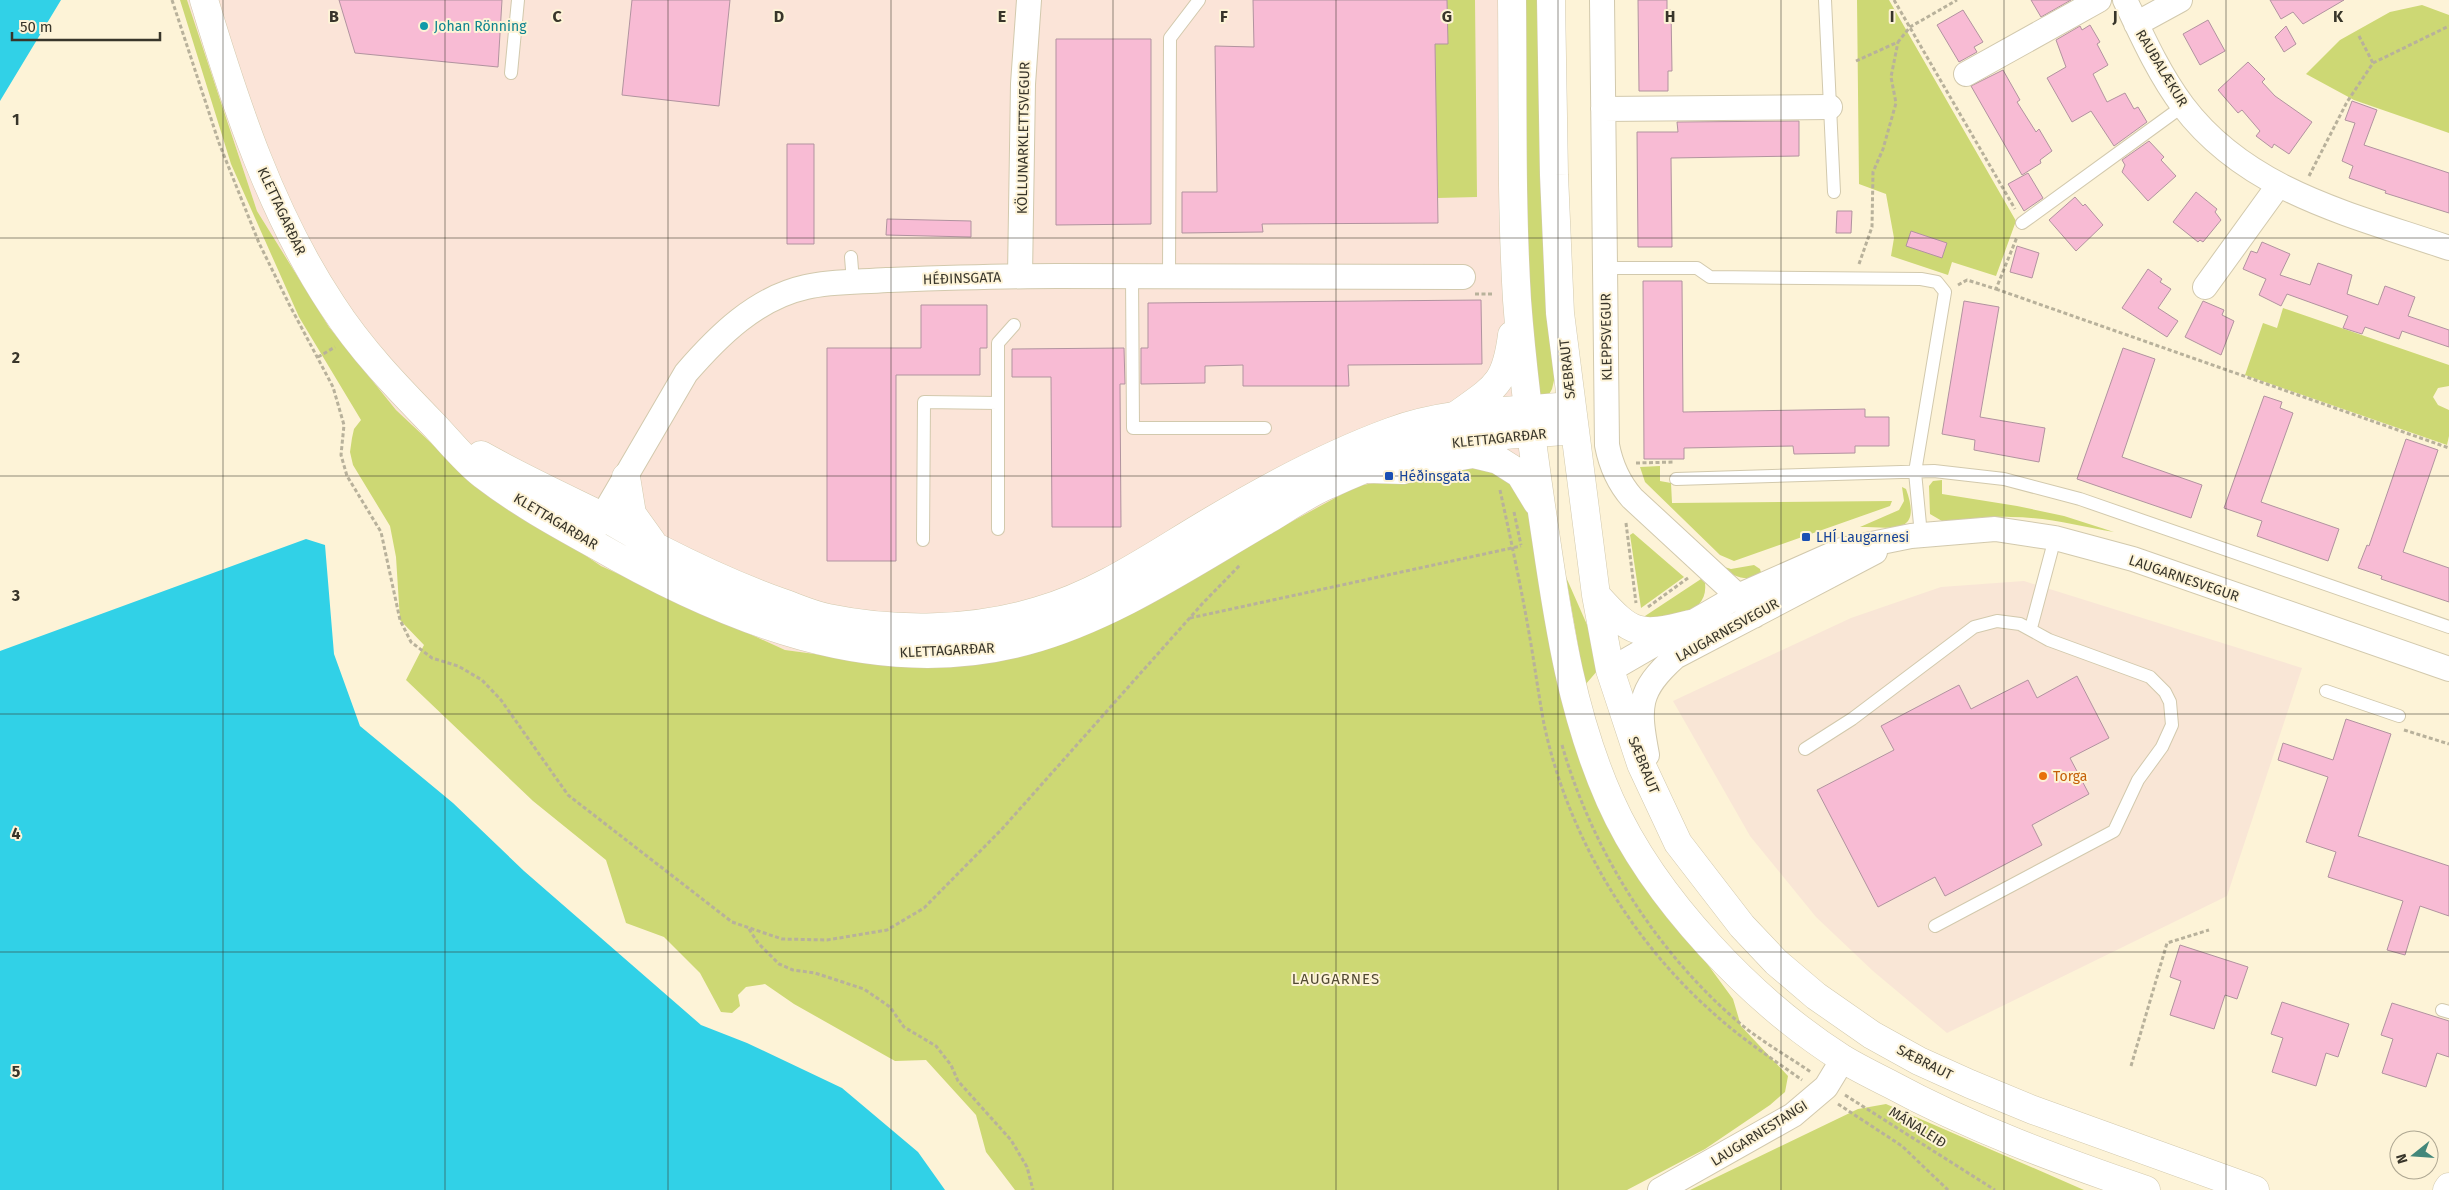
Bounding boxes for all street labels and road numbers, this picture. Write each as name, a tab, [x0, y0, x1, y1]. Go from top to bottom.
street label: RAUÐALÆKUR	[2132, 27, 2192, 110]
street label: KÖLLUNARKLETTSVEGUR	[1013, 61, 1033, 214]
street label: KLETTAGARÐAR	[254, 164, 310, 258]
street label: HÉÐINSGATA	[923, 268, 1001, 288]
street label: KLEPPSVEGUR	[1597, 292, 1616, 381]
street label: SÆBRAUT	[1556, 337, 1579, 400]
street label: KLETTAGARÐAR	[1451, 425, 1548, 452]
street label: KLETTAGARÐAR	[511, 490, 601, 554]
street label: LAUGARNESVEGUR	[2127, 552, 2242, 605]
street label: LAUGARNESVEGUR	[1673, 595, 1782, 666]
street label: KLETTAGARÐAR	[899, 639, 996, 661]
street label: SÆBRAUT	[1624, 734, 1663, 797]
street label: SÆBRAUT	[1894, 1041, 1956, 1084]
street label: LAUGARNESTANGI	[1708, 1097, 1811, 1170]
street label: MÁNALEIÐ	[1886, 1102, 1950, 1152]

